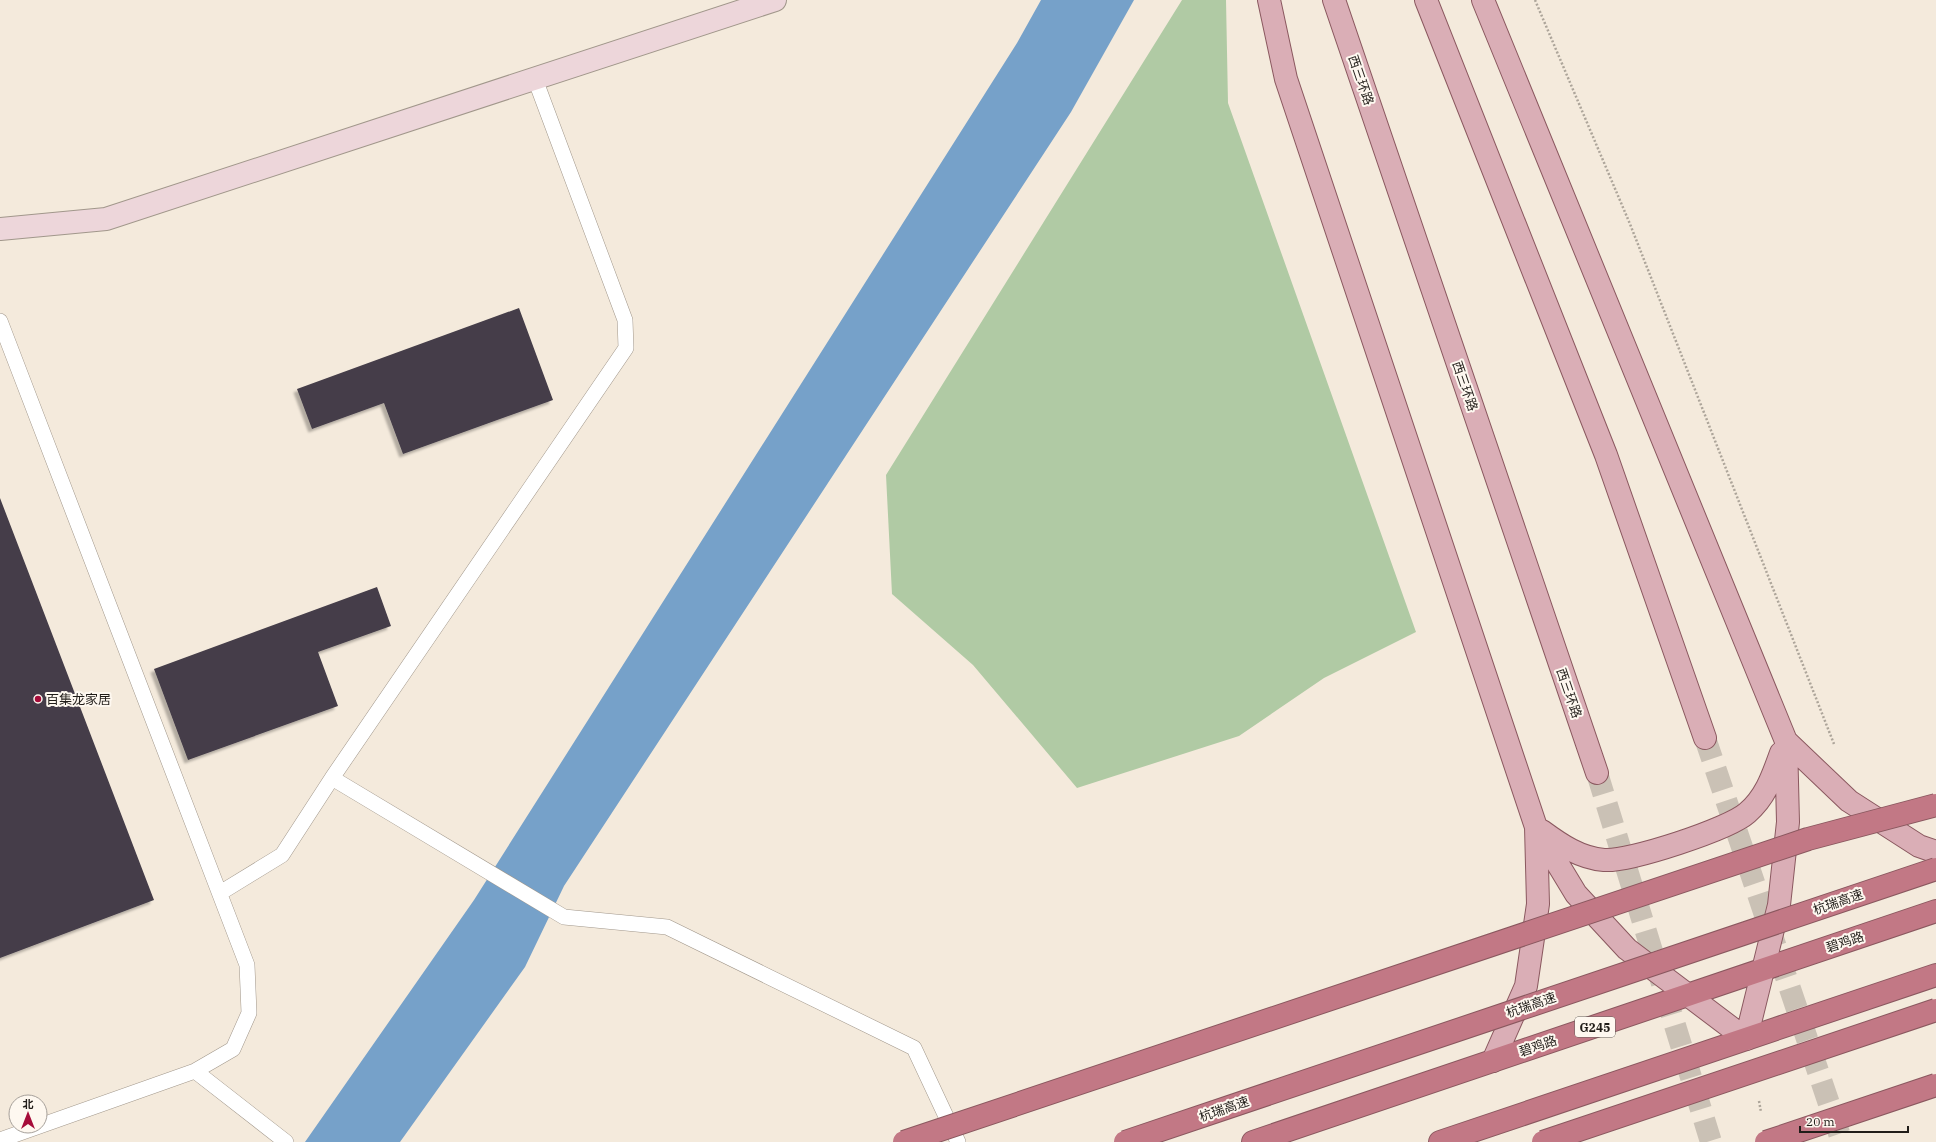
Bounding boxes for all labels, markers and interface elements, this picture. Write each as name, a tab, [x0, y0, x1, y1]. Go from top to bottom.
street label: 西三环路	[1344, 53, 1378, 107]
street label: 西三环路	[1448, 359, 1482, 413]
street label: 西三环路	[1552, 666, 1586, 720]
place label: 百集龙家居	[46, 691, 111, 708]
marker: 百集龙家居	[33, 694, 43, 704]
street label: 杭瑞高速	[1811, 885, 1865, 919]
street label: 碧鸡路	[1824, 928, 1866, 956]
street label: 杭瑞高速	[1504, 988, 1558, 1022]
road number: G245	[1575, 1017, 1615, 1037]
street label: 碧鸡路	[1517, 1032, 1559, 1060]
street label: 杭瑞高速	[1197, 1092, 1251, 1126]
north arrow	[8, 1094, 48, 1134]
text: 北	[23, 1097, 34, 1111]
scale bar	[1800, 1108, 1908, 1134]
text: 20 m	[1806, 1114, 1835, 1129]

